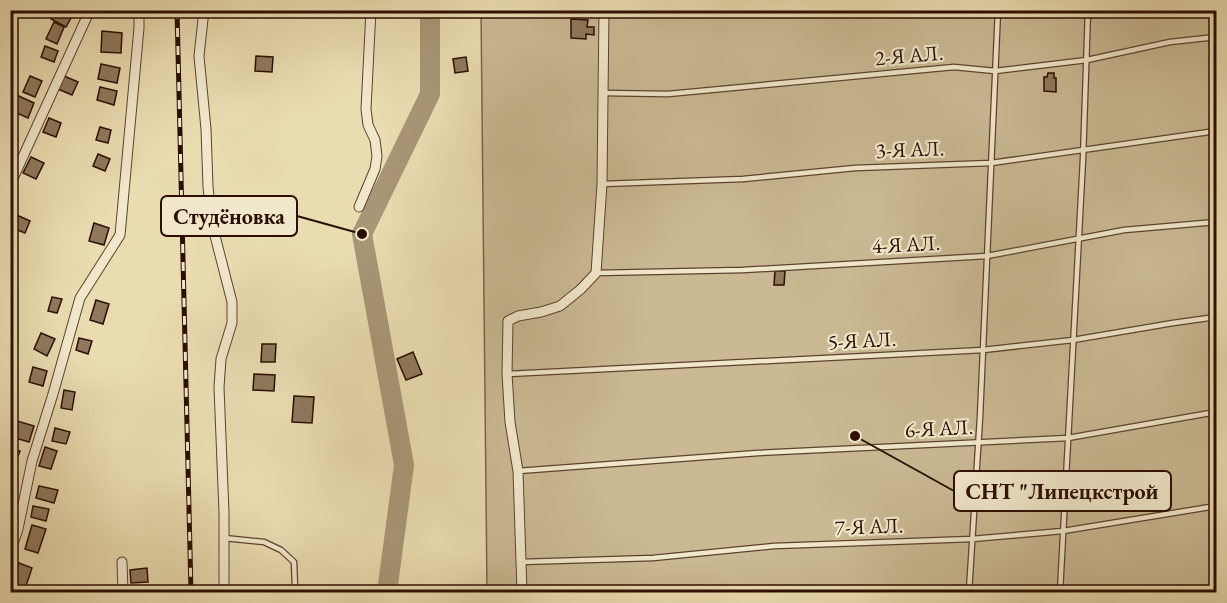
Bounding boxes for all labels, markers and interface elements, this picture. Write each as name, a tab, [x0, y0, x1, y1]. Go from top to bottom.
street label: 2-Я АЛ.	[874, 39, 944, 71]
street label: 3-Я АЛ.	[875, 134, 945, 164]
callout: Студёновка	[161, 196, 297, 236]
text: Студёновка	[173, 202, 285, 231]
street label: 4-Я АЛ.	[871, 229, 941, 259]
street label: 5-Я АЛ.	[827, 325, 897, 355]
street label: 6-Я АЛ.	[904, 413, 974, 443]
callout: СНТ "Липецкстрой	[954, 471, 1171, 511]
text: СНТ "Липецкстрой	[965, 477, 1159, 506]
street label: 7-Я АЛ.	[834, 511, 904, 541]

